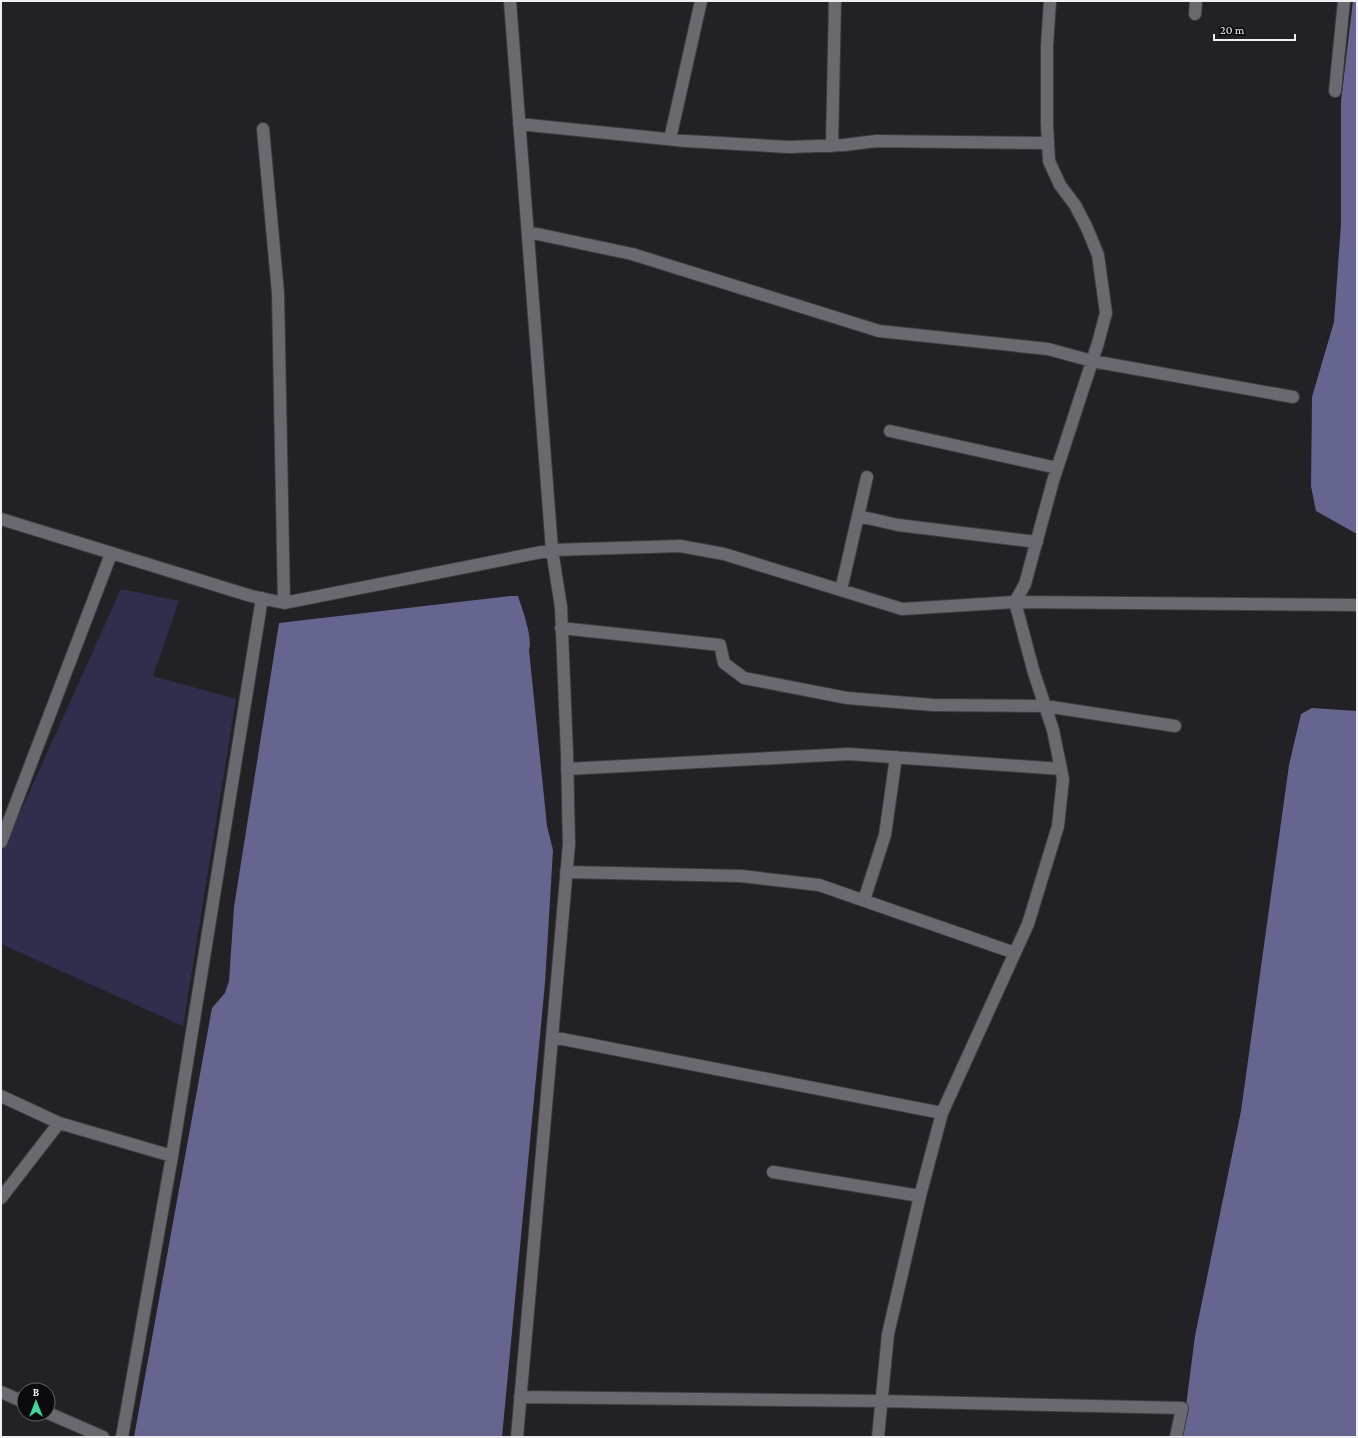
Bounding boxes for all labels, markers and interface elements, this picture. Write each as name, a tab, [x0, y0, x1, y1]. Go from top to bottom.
scale bar	[1214, 16, 1295, 42]
text: 20 m	[1220, 23, 1245, 37]
north arrow	[16, 1382, 56, 1422]
text: B	[33, 1386, 40, 1398]

